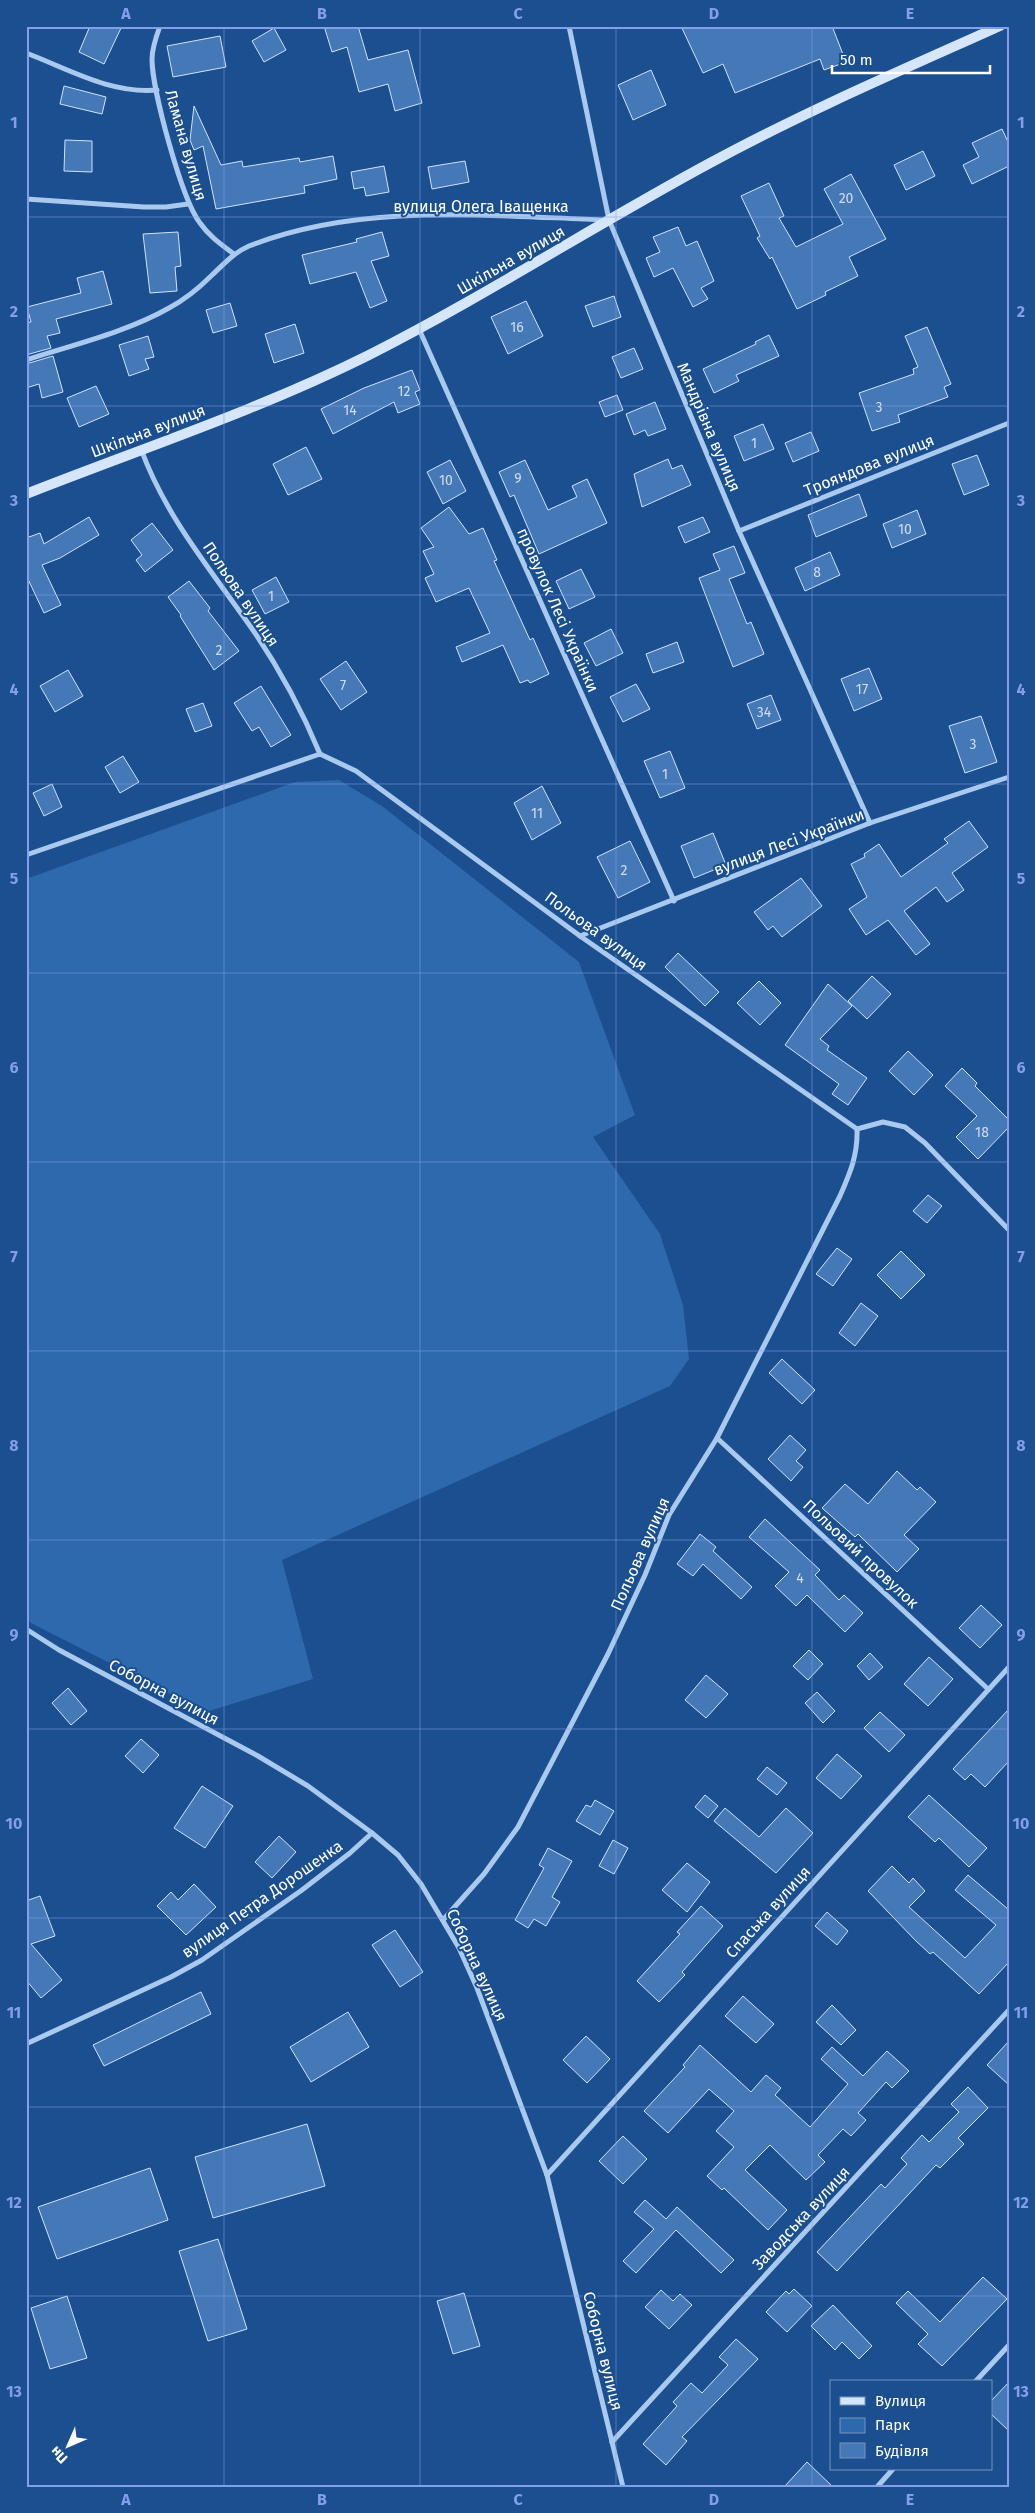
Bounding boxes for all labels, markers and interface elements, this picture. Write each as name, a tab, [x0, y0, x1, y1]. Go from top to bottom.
text: A	[120, 4, 131, 23]
text: B	[317, 4, 327, 23]
text: C	[513, 4, 523, 23]
text: D	[709, 4, 719, 23]
text: E	[906, 4, 914, 23]
scale bar	[832, 42, 990, 74]
text: 50 m	[840, 51, 873, 69]
street label: Ламана вулиця	[161, 87, 211, 203]
text: 1	[10, 113, 18, 132]
text: 1	[1017, 113, 1025, 132]
house number: 20	[839, 190, 854, 207]
street label: вулиця Олега Іващенка	[393, 197, 569, 216]
street label: Шкільна вулиця	[454, 222, 568, 298]
text: 2	[10, 302, 18, 321]
text: 2	[1017, 302, 1025, 321]
house number: 16	[510, 319, 524, 336]
street label: Мандрівна вулиця	[673, 360, 745, 494]
house number: 12	[398, 383, 411, 400]
house number: 3	[876, 399, 883, 416]
street label: Шкільна вулиця	[88, 400, 208, 462]
house number: 14	[343, 402, 357, 419]
street label: Трояндова вулиця	[801, 430, 937, 500]
house number: 1	[751, 435, 757, 452]
house number: 9	[514, 470, 522, 487]
house number: 10	[439, 472, 453, 489]
text: 3	[9, 491, 18, 510]
text: 3	[1016, 491, 1025, 510]
house number: 10	[898, 521, 912, 538]
street label: провулок Лесі Українки	[513, 525, 603, 695]
street label: Польова вулиця	[199, 538, 283, 650]
house number: 8	[813, 564, 821, 581]
house number: 1	[268, 588, 274, 605]
house number: 2	[216, 642, 223, 659]
house number: 7	[340, 677, 346, 694]
text: 4	[9, 680, 19, 699]
text: 4	[1016, 680, 1026, 699]
house number: 17	[856, 681, 868, 698]
house number: 34	[757, 704, 772, 721]
house number: 3	[970, 736, 977, 753]
house number: 1	[662, 766, 668, 783]
street label: вулиця Лесі Українки	[711, 804, 867, 880]
house number: 11	[531, 805, 543, 822]
house number: 2	[621, 862, 628, 879]
text: 5	[10, 869, 19, 888]
text: 5	[1017, 869, 1026, 888]
street label: Польова вулиця	[541, 887, 651, 975]
text: 6	[9, 1058, 19, 1077]
text: 6	[1016, 1058, 1026, 1077]
house number: 18	[975, 1124, 989, 1141]
text: 7	[10, 1247, 18, 1266]
text: 7	[1017, 1247, 1025, 1266]
text: 8	[9, 1436, 19, 1455]
text: 8	[1016, 1436, 1026, 1455]
street label: Польова вулиця	[606, 1494, 674, 1614]
street label: Польовий провулок	[799, 1496, 923, 1613]
house number: 4	[796, 1570, 804, 1587]
text: 9	[10, 1625, 19, 1644]
text: 9	[1017, 1625, 1026, 1644]
street label: Соборна вулиця	[106, 1655, 222, 1729]
text: 10	[6, 1814, 22, 1833]
text: 10	[1013, 1814, 1029, 1833]
street label: вулиця Петра Дорошенка	[178, 1836, 346, 1962]
street label: Спаська вулиця	[722, 1862, 814, 1962]
street label: Соборна вулиця	[443, 1906, 511, 2024]
text: 11	[7, 2003, 21, 2022]
text: 11	[1014, 2003, 1028, 2022]
street label: Заводська вулиця	[748, 2162, 854, 2274]
text: 12	[6, 2193, 22, 2212]
text: 12	[1013, 2193, 1029, 2212]
street label: Соборна вулиця	[579, 2289, 627, 2413]
legend	[830, 2380, 992, 2470]
text: 13	[6, 2382, 22, 2401]
text: 13	[1013, 2382, 1029, 2401]
text: Вулиця	[875, 2392, 926, 2410]
text: Парк	[875, 2416, 910, 2434]
north arrow	[42, 2420, 92, 2470]
text: Будівля	[875, 2442, 929, 2460]
text: Пн	[47, 2443, 71, 2467]
text: A	[120, 2490, 131, 2509]
text: B	[317, 2490, 327, 2509]
text: C	[513, 2490, 523, 2509]
text: D	[709, 2490, 719, 2509]
text: E	[906, 2490, 914, 2509]

